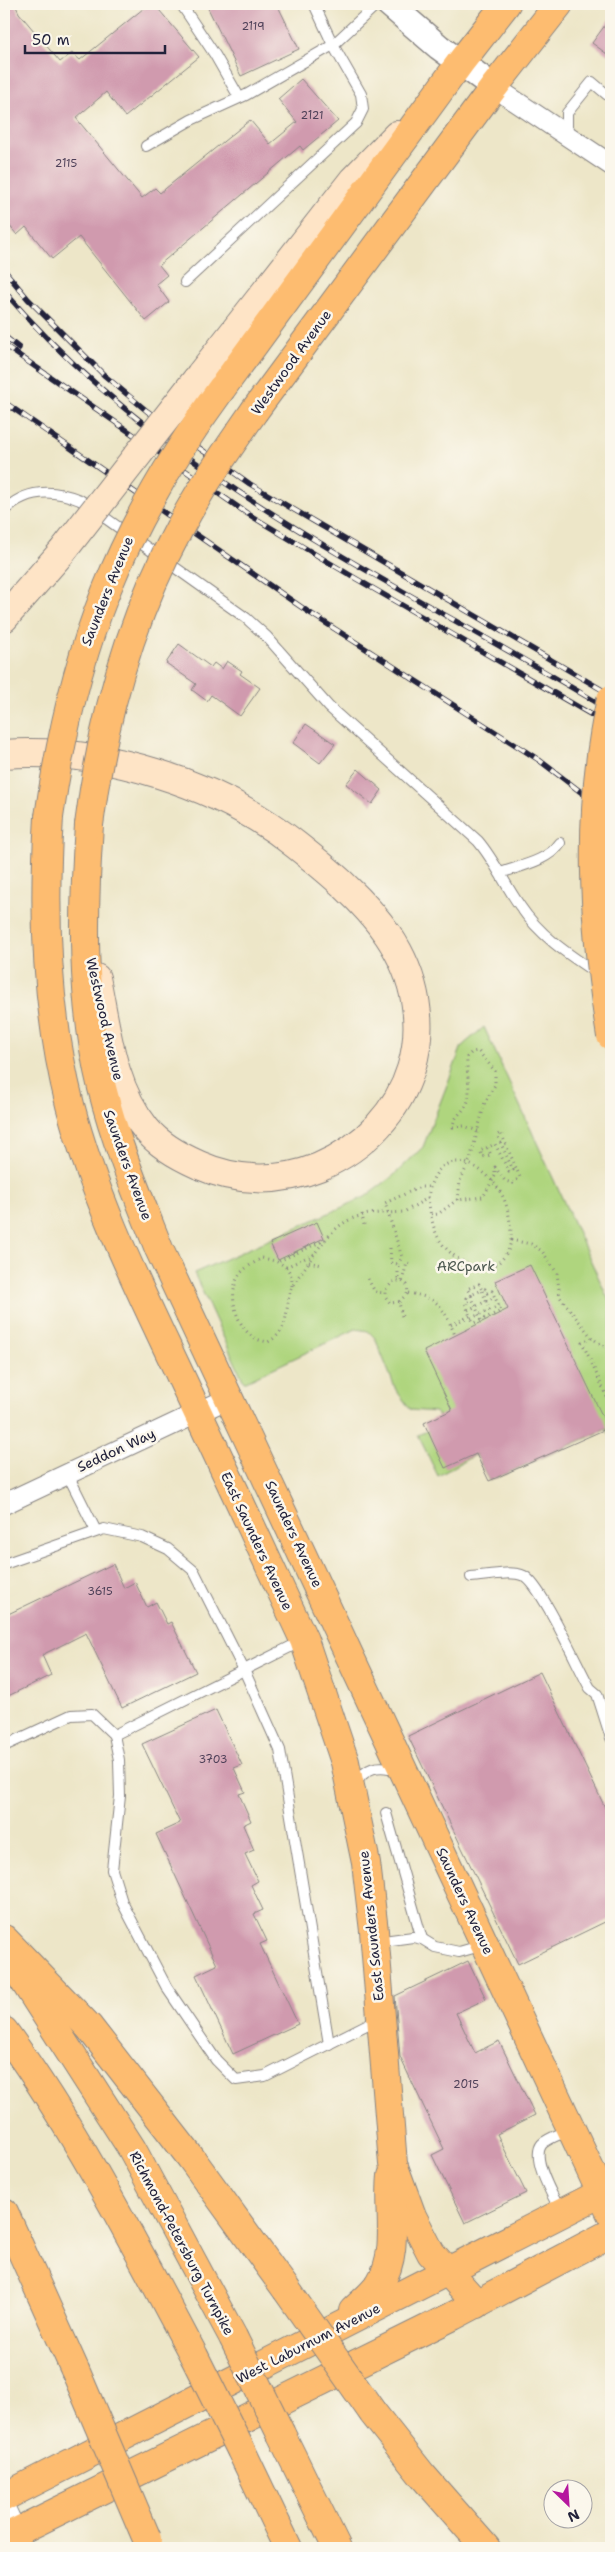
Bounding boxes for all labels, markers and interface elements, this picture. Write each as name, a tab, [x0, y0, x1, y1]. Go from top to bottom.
house number: 2119	[241, 19, 265, 34]
scale bar	[25, 22, 165, 54]
text: 50 m	[32, 30, 70, 50]
house number: 2121	[301, 108, 323, 123]
house number: 2115	[55, 156, 78, 171]
street label: Westwood Avenue	[247, 306, 335, 418]
street label: Saunders Avenue	[77, 534, 137, 648]
street label: Westwood Avenue	[82, 956, 128, 1082]
street label: Saunders Avenue	[100, 1107, 156, 1223]
park label: ARCpark	[437, 1257, 495, 1275]
street label: Seddon Way	[74, 1424, 158, 1476]
street label: East Saunders Avenue	[217, 1469, 297, 1613]
street label: Saunders Avenue	[261, 1478, 327, 1591]
house number: 3615	[87, 1584, 113, 1599]
house number: 3703	[198, 1752, 228, 1767]
street label: Saunders Avenue	[432, 1845, 498, 1958]
street label: East Saunders Avenue	[354, 1850, 388, 2002]
house number: 2015	[453, 2077, 479, 2092]
street label: Richmond-Petersburg Turnpike	[126, 2148, 238, 2338]
street label: West Laburnum Avenue	[233, 2299, 383, 2387]
north arrow	[542, 2480, 592, 2530]
text: N	[565, 2505, 582, 2526]

